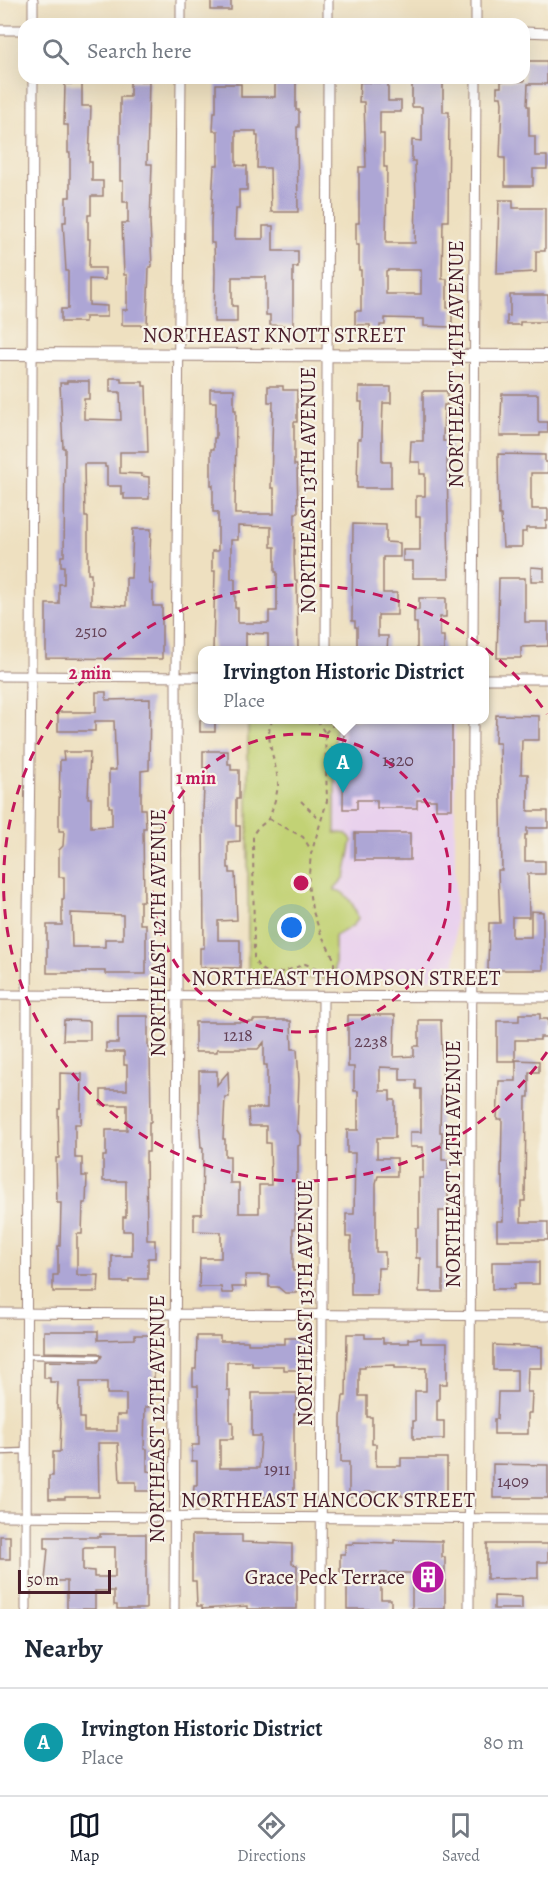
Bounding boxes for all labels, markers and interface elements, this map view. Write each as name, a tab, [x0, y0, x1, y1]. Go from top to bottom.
search box	[18, 18, 530, 84]
icon: search	[39, 35, 72, 68]
text: Search here	[87, 36, 192, 66]
street label: NORTHEAST 14TH AVENUE	[442, 240, 470, 488]
street label: NORTHEAST KNOTT STREET	[143, 321, 406, 349]
street label: NORTHEAST 13TH AVENUE	[294, 367, 322, 613]
house number: 2510	[75, 619, 107, 643]
popup	[198, 646, 489, 724]
text: Irvington Historic District	[223, 657, 464, 687]
text: 2 min	[69, 661, 111, 685]
text: Place	[223, 687, 265, 714]
pin: A	[324, 744, 362, 793]
house number: 1320	[382, 748, 414, 772]
text: 1 min	[176, 766, 216, 790]
street label: NORTHEAST 12TH AVENUE	[144, 809, 172, 1057]
centre of rings	[291, 873, 311, 893]
your location	[277, 913, 306, 942]
street label: NORTHEAST THOMPSON STREET	[191, 964, 501, 992]
house number: 1218	[223, 1023, 253, 1047]
house number: 2238	[354, 1029, 388, 1053]
street label: NORTHEAST 14TH AVENUE	[439, 1040, 467, 1288]
street label: NORTHEAST 13TH AVENUE	[291, 1180, 319, 1426]
street label: NORTHEAST 12TH AVENUE	[143, 1295, 171, 1543]
house number: 1911	[264, 1457, 290, 1481]
house number: 1409	[497, 1469, 529, 1493]
street label: NORTHEAST HANCOCK STREET	[181, 1486, 475, 1514]
building icon: Grace Peck Terrace	[410, 1559, 446, 1595]
place label: Grace Peck Terrace	[245, 1563, 405, 1591]
scale bar	[18, 1567, 111, 1594]
text: 50 m	[27, 1569, 59, 1591]
text: Nearby	[24, 1631, 103, 1666]
text: Irvington Historic District	[81, 1714, 323, 1744]
text: A	[37, 1729, 50, 1756]
text: 80 m	[483, 1729, 524, 1756]
text: Place	[81, 1744, 123, 1771]
tab: Map	[68, 1809, 101, 1867]
tab: Directions	[237, 1809, 306, 1867]
tab: Saved	[442, 1809, 480, 1867]

